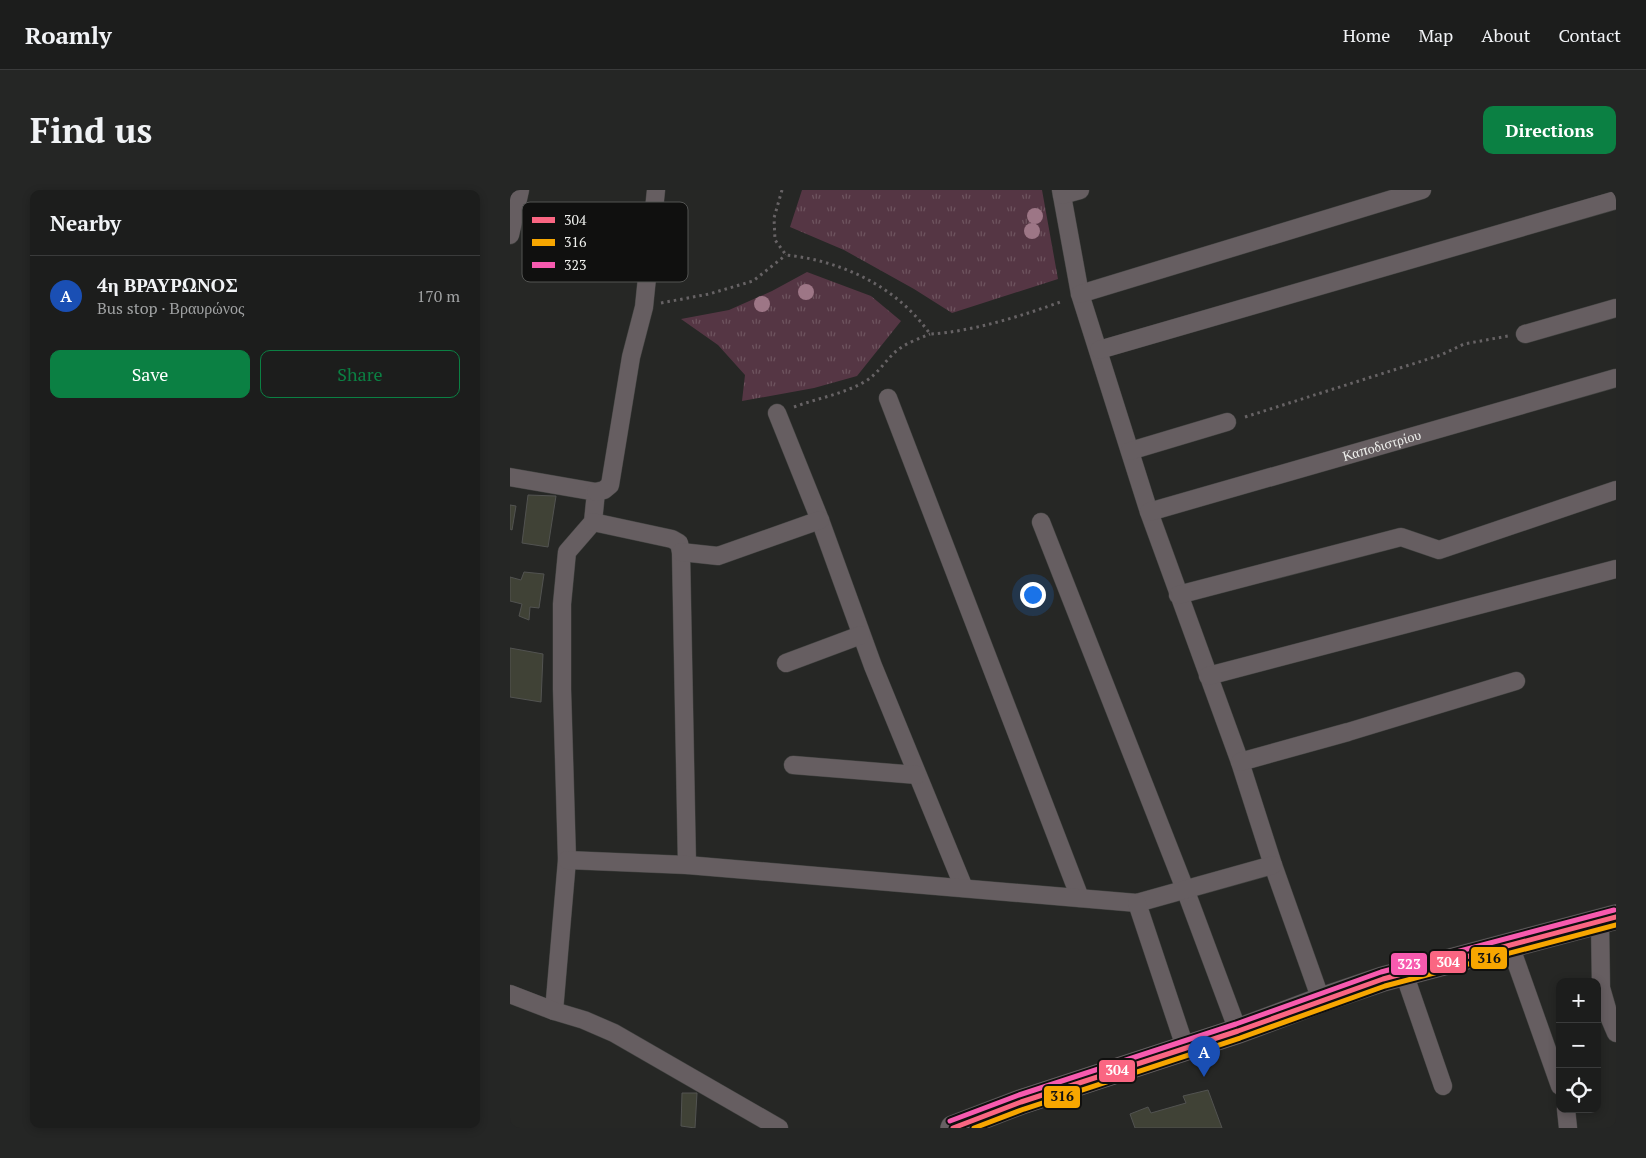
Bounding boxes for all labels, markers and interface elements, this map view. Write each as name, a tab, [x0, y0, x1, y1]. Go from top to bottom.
text: Roamly	[25, 19, 112, 51]
text: Home	[1343, 23, 1390, 47]
text: Map	[1418, 23, 1453, 47]
text: About	[1481, 23, 1530, 47]
text: Contact	[1558, 23, 1621, 47]
button: Directions	[1483, 106, 1616, 154]
text: Find us	[30, 107, 152, 153]
legend	[522, 202, 688, 282]
text: Nearby	[50, 209, 121, 237]
text: 304	[564, 210, 587, 229]
text: 316	[564, 232, 587, 251]
text: 323	[564, 255, 586, 274]
text: 4η ΒΡΑΥΡΩΝΟΣ	[97, 272, 238, 297]
text: A	[60, 285, 72, 307]
text: 170 m	[417, 285, 460, 307]
text: Bus stop · Βραυρώνος	[97, 297, 244, 319]
button: Save	[50, 350, 250, 398]
button: Share	[260, 350, 460, 398]
street label: Καποδιστρίου	[1340, 424, 1423, 465]
your location	[1020, 582, 1046, 608]
line badge: 316	[1470, 946, 1508, 970]
text: 316	[1477, 948, 1501, 967]
line badge: 304	[1429, 950, 1467, 974]
line badge: 323	[1390, 952, 1428, 976]
text: 304	[1436, 952, 1460, 971]
text: 323	[1397, 954, 1421, 973]
map controls	[1556, 978, 1601, 1113]
button: +	[1556, 978, 1601, 1023]
button: −	[1556, 1023, 1601, 1068]
pin: A	[1188, 1036, 1220, 1077]
line badge: 304	[1098, 1059, 1136, 1083]
text: 304	[1105, 1060, 1129, 1079]
button: locate	[1556, 1068, 1601, 1113]
line badge: 316	[1043, 1085, 1081, 1109]
text: 316	[1050, 1086, 1074, 1105]

